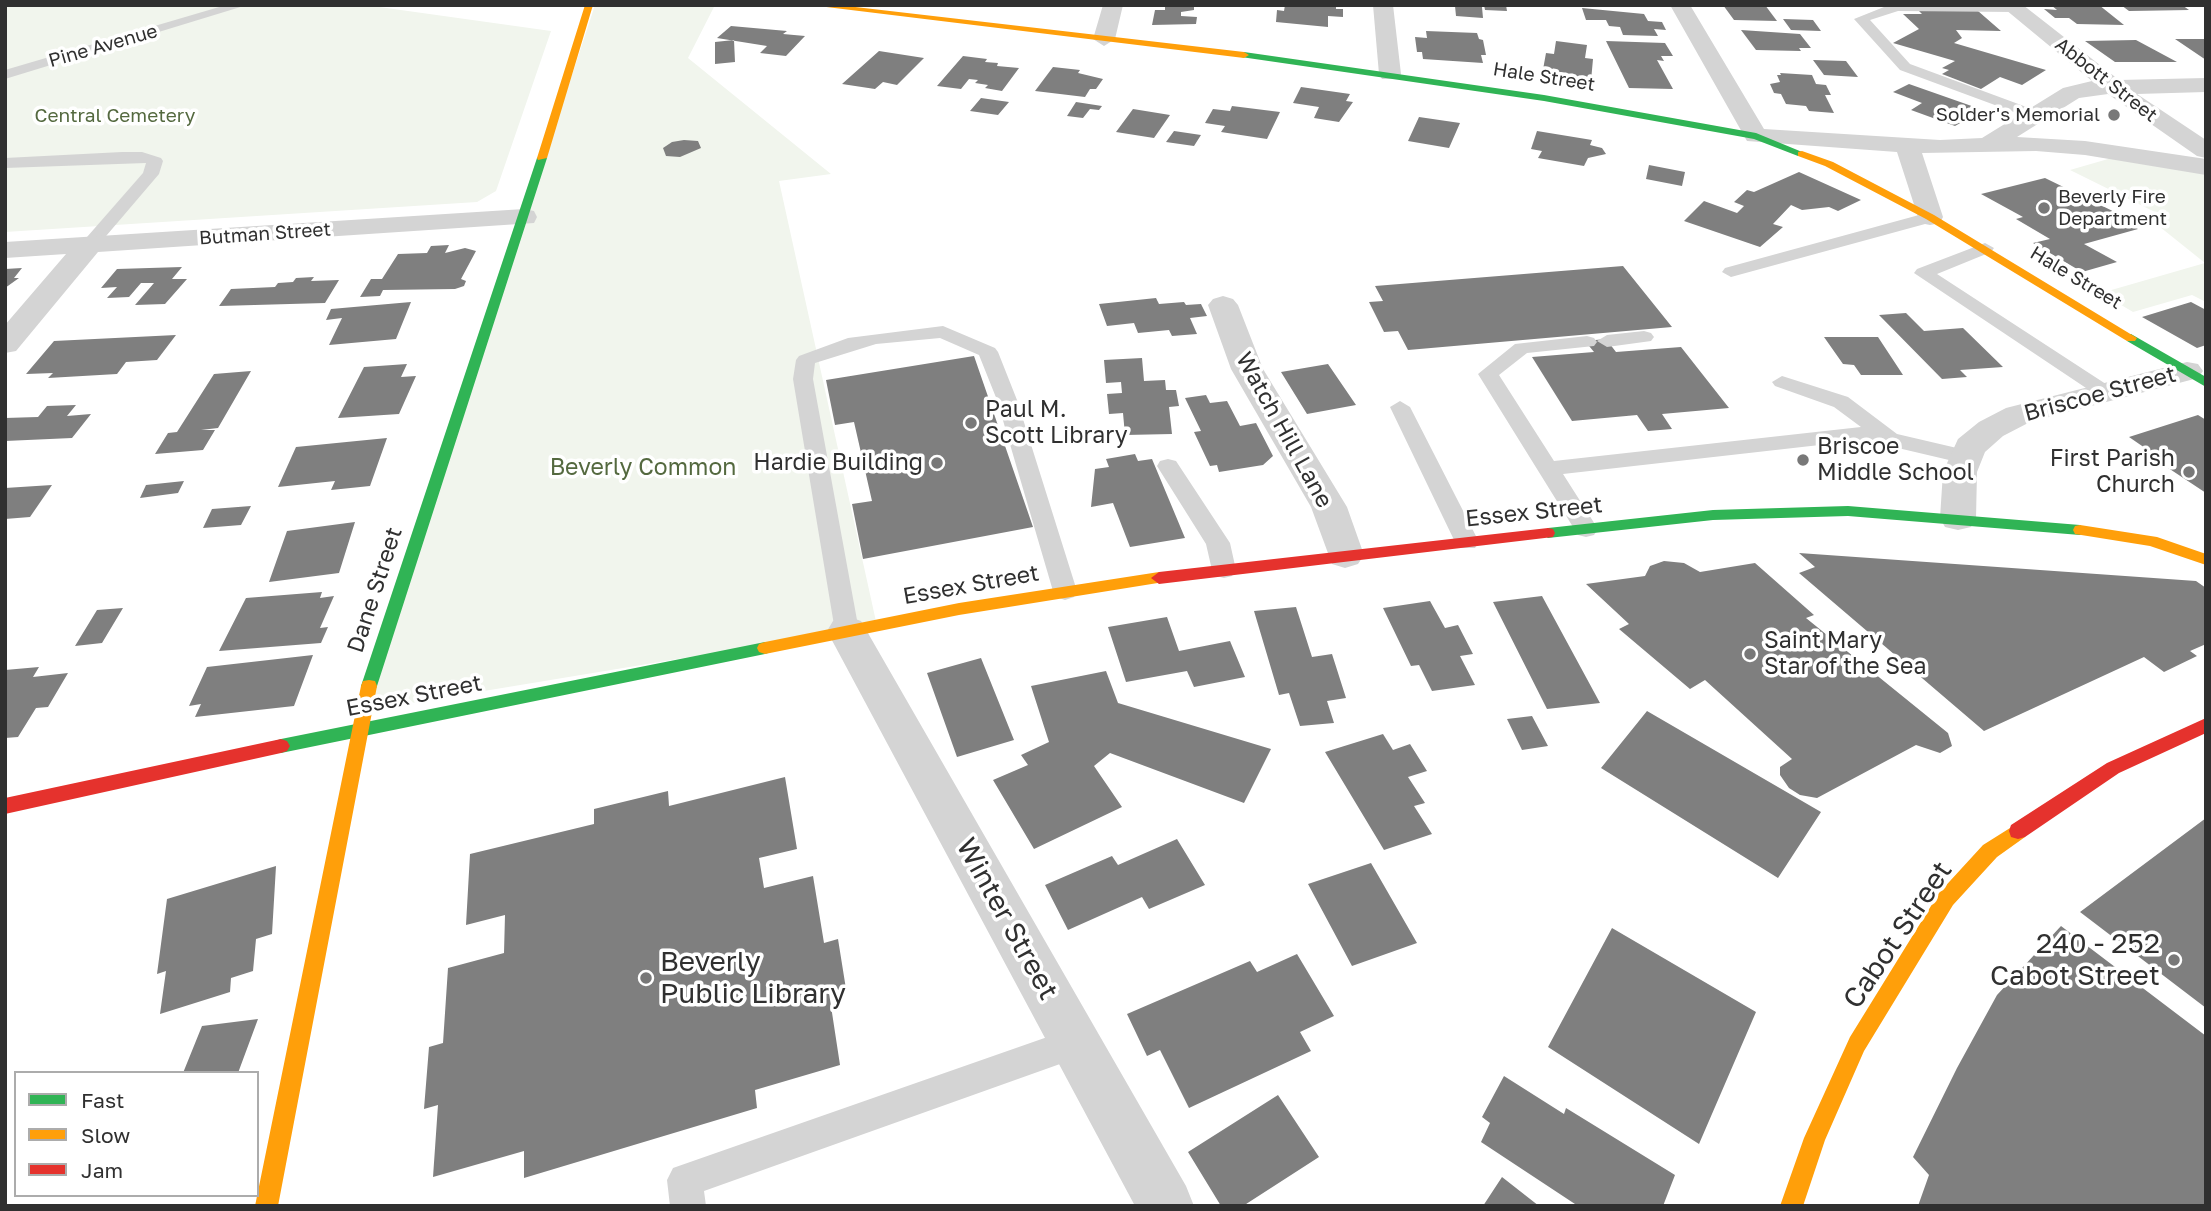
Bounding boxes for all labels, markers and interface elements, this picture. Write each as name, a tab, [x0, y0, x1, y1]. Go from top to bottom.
street label: Pine Avenue	[46, 20, 160, 72]
street label: Abbott Street	[2050, 33, 2162, 127]
street label: Hale Street	[1491, 58, 1597, 96]
place label: Solder's Memorial	[1936, 104, 2100, 126]
park label: Central Cemetery	[35, 105, 195, 127]
marker: Solder's Memorial	[2106, 107, 2122, 123]
place label: Beverly Fire Department	[2058, 186, 2167, 230]
marker: Beverly Fire Department	[2036, 200, 2052, 216]
street label: Butman Street	[198, 218, 332, 250]
street label: Hale Street	[2026, 242, 2126, 314]
street label: Watch Hill Lane	[1230, 347, 1338, 513]
street label: Briscoe Street	[2021, 360, 2179, 428]
place label: Paul M. Scott Library	[985, 396, 1128, 450]
marker: Paul M. Scott Library	[963, 415, 979, 431]
place label: Briscoe Middle School	[1817, 433, 1974, 487]
place label: First Parish Church	[2050, 445, 2175, 499]
place label: Hardie Building	[753, 449, 923, 477]
marker: Briscoe Middle School	[1795, 452, 1811, 468]
park label: Beverly Common	[550, 454, 736, 482]
marker: Hardie Building	[929, 455, 945, 471]
marker: First Parish Church	[2181, 464, 2197, 480]
street label: Essex Street	[1464, 491, 1604, 533]
street label: Dane Street	[342, 524, 408, 656]
street label: Essex Street	[901, 559, 1041, 611]
place label: Saint Mary Star of the Sea	[1764, 627, 1926, 681]
marker: Saint Mary Star of the Sea	[1742, 646, 1758, 662]
street label: Essex Street	[344, 669, 484, 723]
street label: Winter Street	[949, 832, 1065, 1006]
street label: Cabot Street	[1837, 855, 1959, 1015]
place label: 240 - 252 Cabot Street	[1990, 927, 2160, 993]
place label: Beverly Public Library	[660, 945, 846, 1011]
marker: 240 - 252 Cabot Street	[2166, 952, 2182, 968]
marker: Beverly Public Library	[638, 970, 654, 986]
legend	[14, 1071, 259, 1197]
text: Fast	[81, 1087, 124, 1113]
text: Slow	[81, 1122, 130, 1148]
text: Jam	[81, 1157, 123, 1183]

